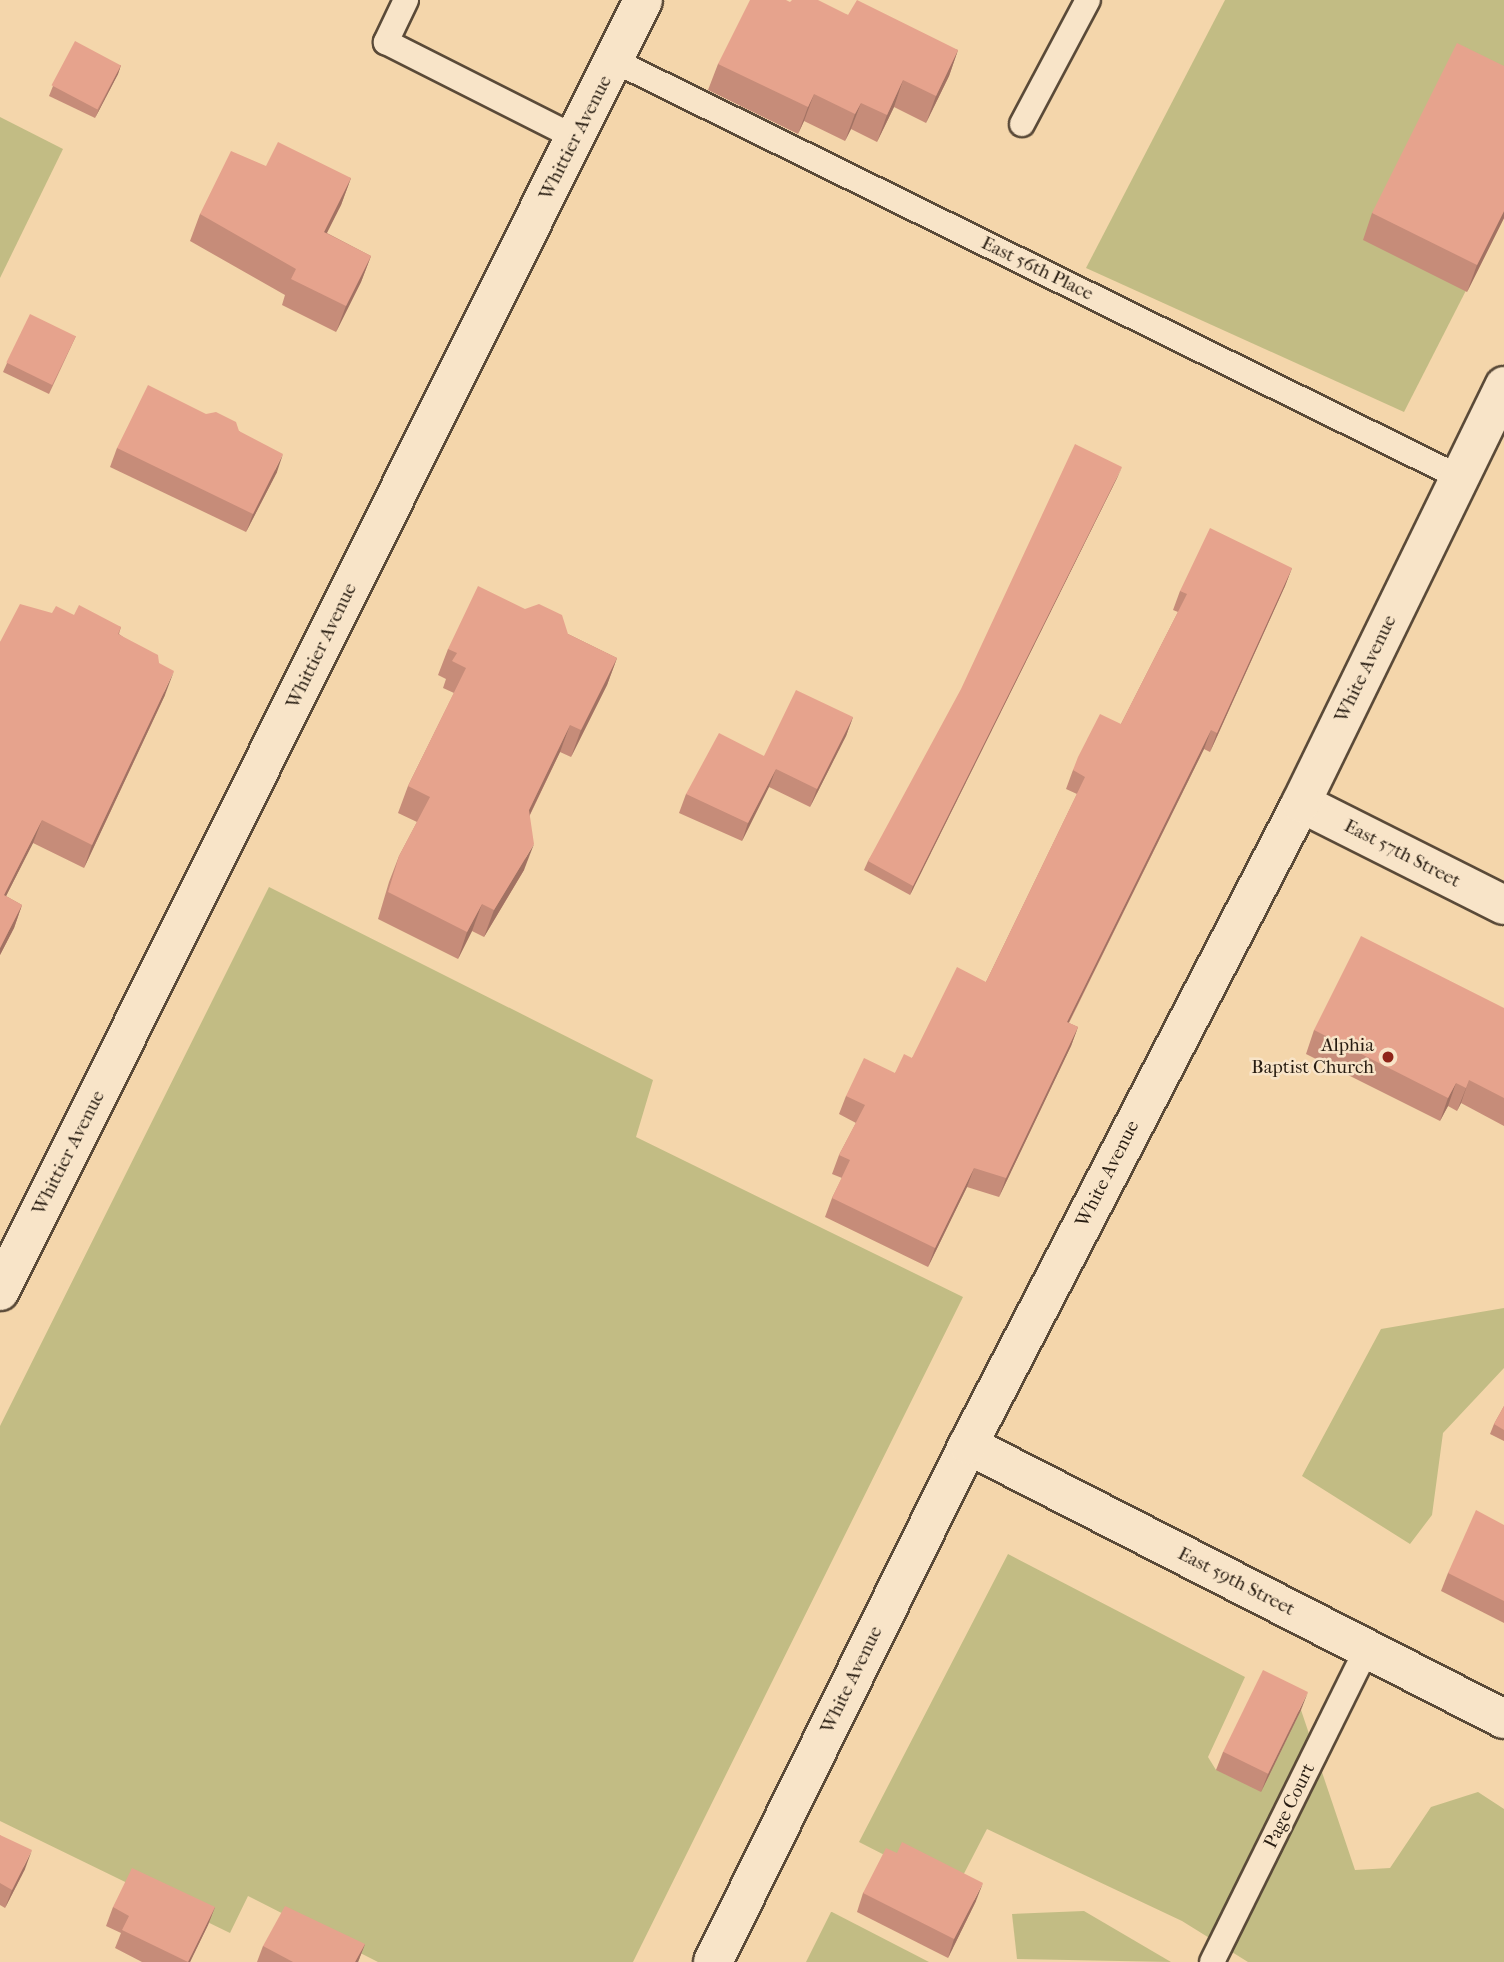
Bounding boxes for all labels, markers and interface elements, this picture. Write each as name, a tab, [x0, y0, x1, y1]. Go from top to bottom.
street label: Whittier Avenue	[535, 72, 617, 204]
street label: East 56th Place	[977, 232, 1097, 306]
street label: Whittier Avenue	[282, 580, 362, 712]
street label: White Avenue	[1330, 612, 1402, 726]
street label: East 57th Street	[1340, 815, 1464, 893]
place label: Alphia Baptist Church	[1251, 1035, 1374, 1079]
marker: Alphia Baptist Church	[1380, 1049, 1396, 1065]
street label: Whittier Avenue	[28, 1087, 110, 1219]
street label: White Avenue	[1071, 1117, 1145, 1231]
street label: East 59th Street	[1174, 1543, 1298, 1621]
street label: White Avenue	[816, 1623, 888, 1737]
street label: Page Court	[1260, 1760, 1320, 1852]

